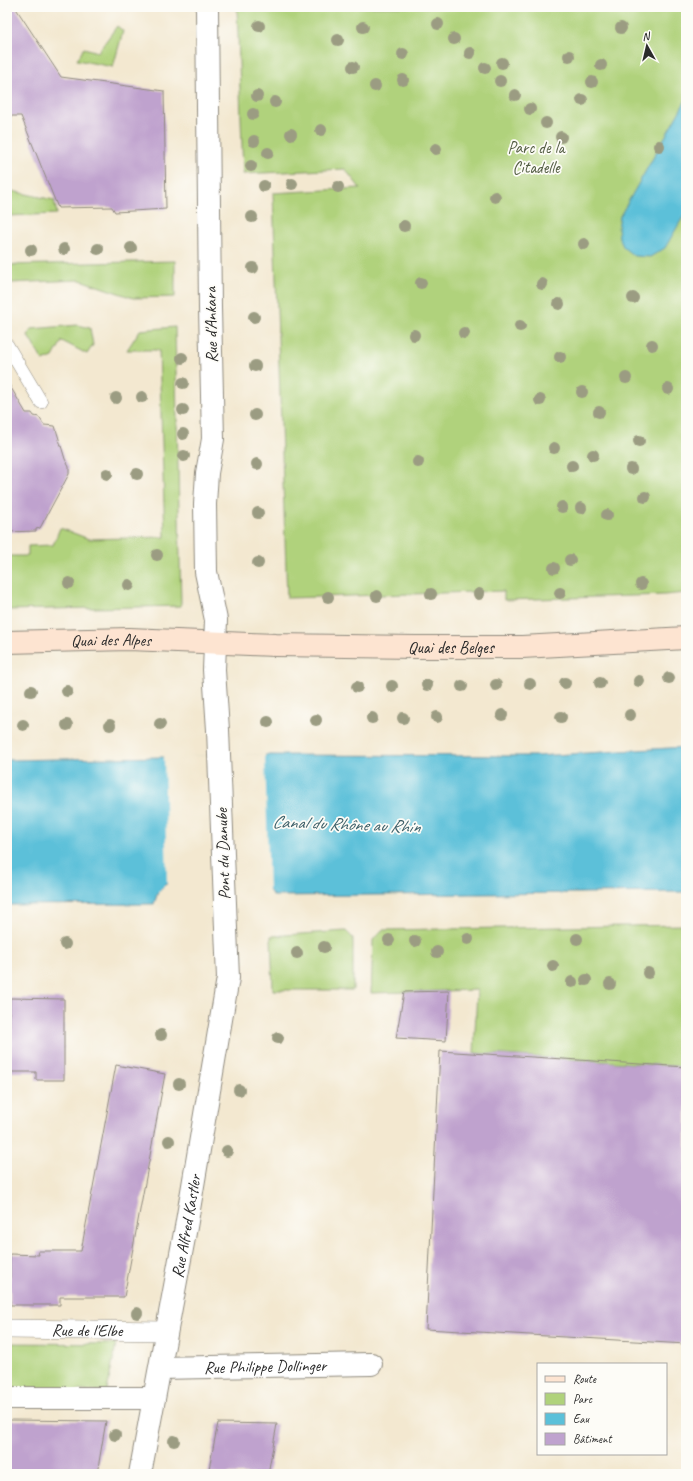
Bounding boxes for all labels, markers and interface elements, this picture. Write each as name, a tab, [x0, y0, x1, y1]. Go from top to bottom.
north arrow	[627, 26, 667, 66]
text: N	[641, 28, 652, 44]
park label: Parc de la Citadelle	[507, 137, 567, 178]
street label: Rue d'Ankara	[200, 286, 222, 363]
street label: Quai des Alpes	[71, 628, 153, 651]
street label: Quai des Belges	[408, 636, 495, 658]
street label: Pont du Danube	[211, 807, 235, 900]
water label: Canal du Rhône au Rhin	[272, 810, 422, 838]
street label: Rue Alfred Kastler	[166, 1171, 205, 1280]
street label: Rue de l'Elbe	[52, 1319, 124, 1341]
street label: Rue Philippe Dollinger	[204, 1354, 328, 1378]
legend	[537, 1363, 667, 1455]
text: Route	[573, 1371, 597, 1387]
text: Parc	[573, 1391, 593, 1407]
text: Eau	[573, 1411, 591, 1427]
text: Bâtiment	[573, 1431, 612, 1447]

